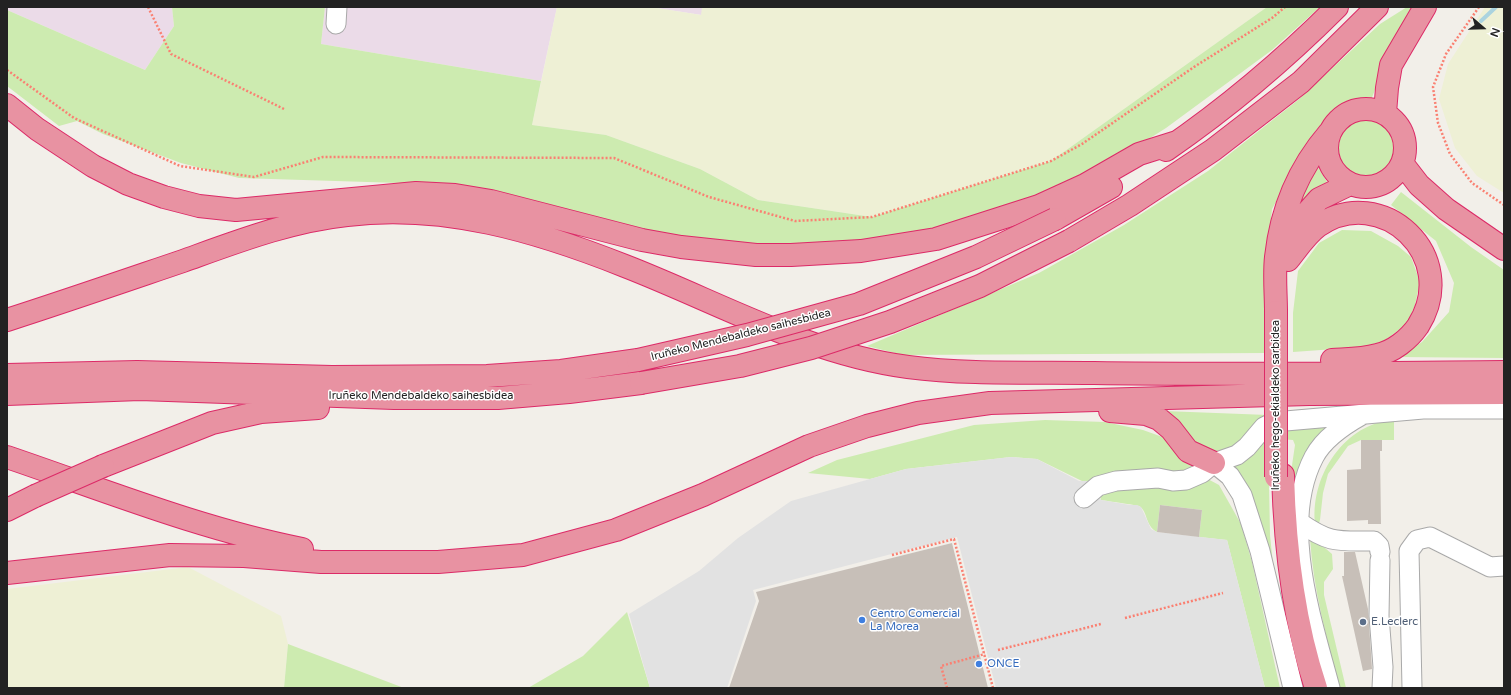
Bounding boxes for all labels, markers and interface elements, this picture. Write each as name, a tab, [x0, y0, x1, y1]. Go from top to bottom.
north arrow	[1463, 8, 1503, 48]
text: N	[1487, 26, 1502, 39]
street label: Iruñeko Mendebaldeko saihesbidea	[650, 306, 832, 364]
street label: Iruñeko hego-ekialdeko sarbidea	[1269, 320, 1283, 490]
street label: Iruñeko Mendebaldeko saihesbidea	[329, 389, 513, 403]
place label: Centro Comercial La Morea	[870, 607, 960, 633]
marker: Centro Comercial La Morea	[857, 615, 867, 625]
place label: E.Leclerc	[1371, 615, 1418, 629]
marker: E.Leclerc	[1358, 617, 1368, 627]
place label: ONCE	[987, 657, 1019, 671]
marker: ONCE	[974, 659, 984, 669]

